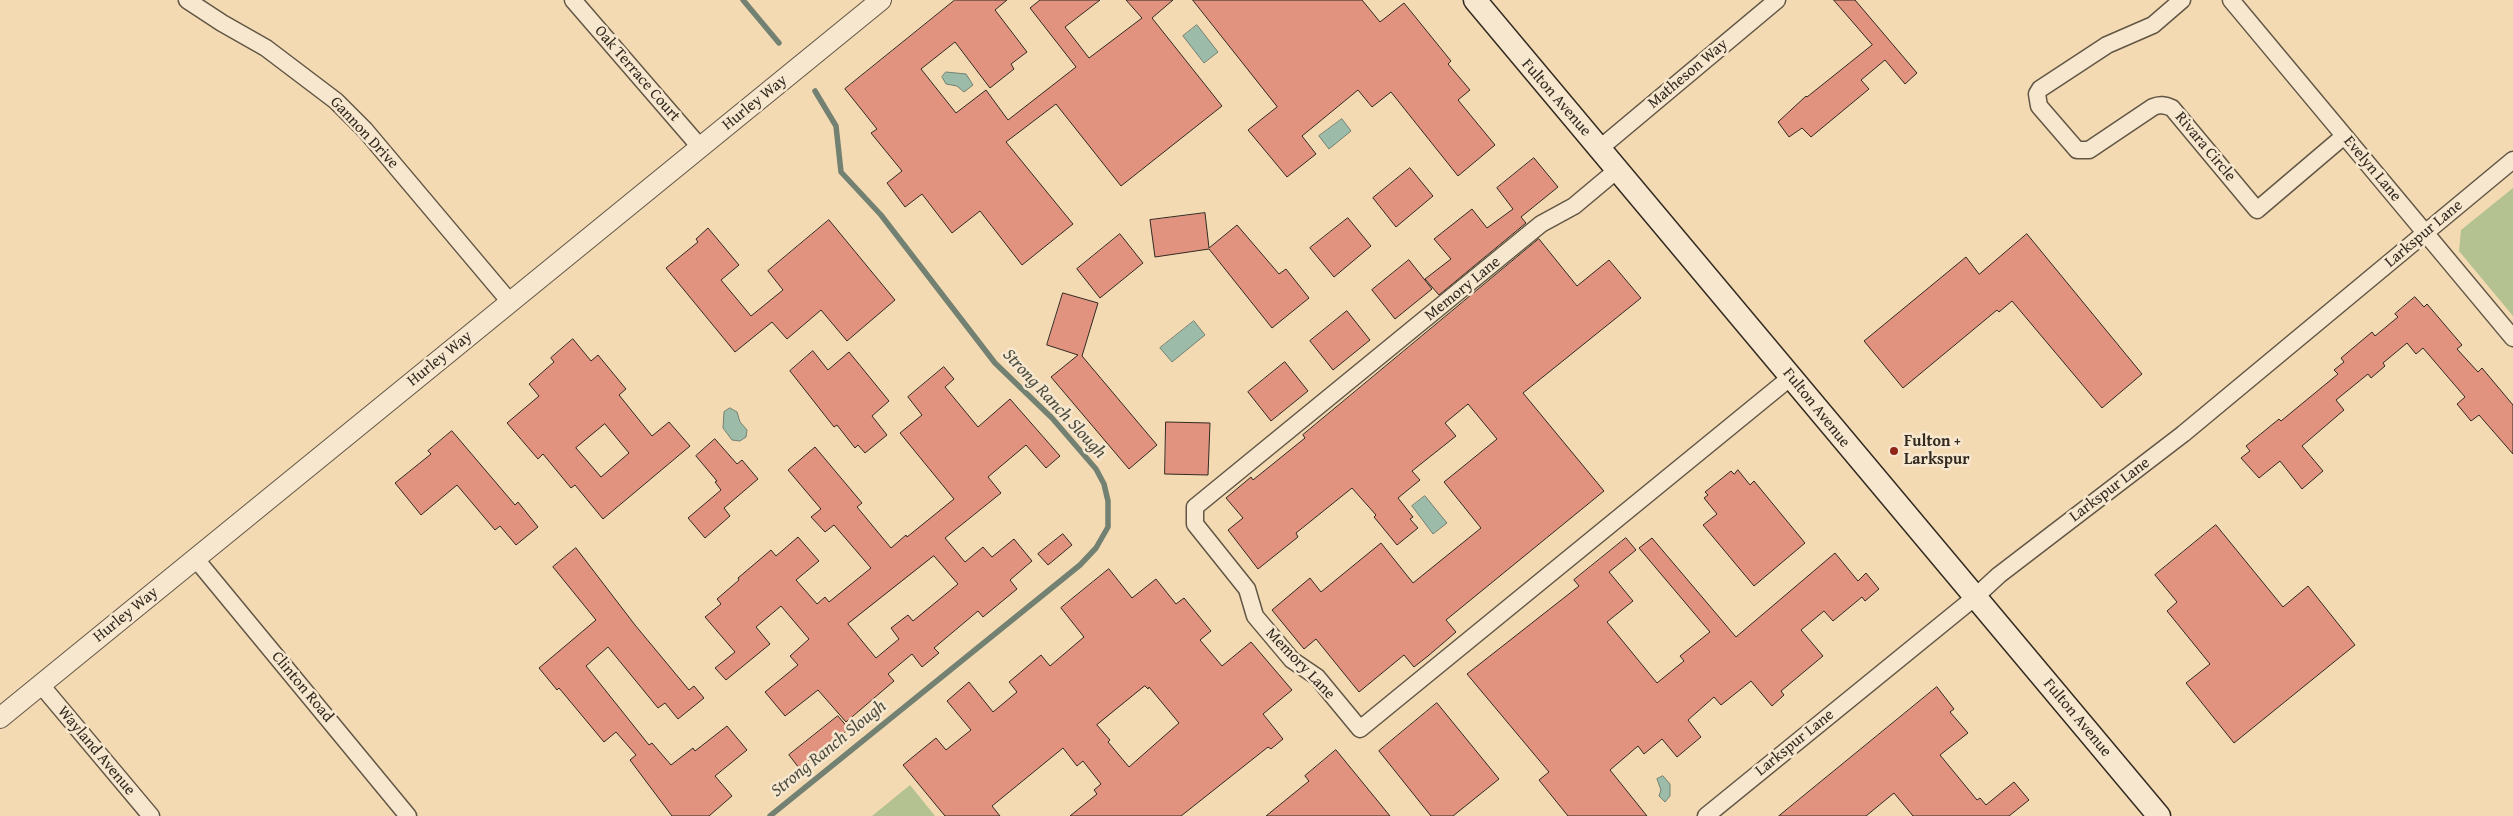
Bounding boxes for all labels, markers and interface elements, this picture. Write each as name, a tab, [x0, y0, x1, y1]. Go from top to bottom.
street label: Oak Terrace Court	[590, 22, 684, 126]
street label: Matheson Way	[1644, 35, 1732, 113]
street label: Fulton Avenue	[1517, 55, 1595, 141]
street label: Hurley Way	[719, 71, 791, 135]
street label: Gannon Drive	[326, 93, 402, 173]
street label: Rivara Circle	[2170, 108, 2240, 186]
street label: Evelyn Lane	[2339, 132, 2405, 206]
street label: Larkspur Lane	[2381, 196, 2467, 272]
street label: Memory Lane	[1421, 253, 1505, 325]
street label: Hurley Way	[404, 327, 476, 391]
water label: Strong Ranch Slough	[998, 345, 1110, 463]
street label: Fulton Avenue	[1778, 364, 1854, 452]
place label: Fulton + Larkspur	[1904, 432, 1969, 470]
marker: Fulton + Larkspur	[1888, 445, 1900, 457]
street label: Larkspur Lane	[2066, 454, 2154, 526]
street label: Hurley Way	[90, 583, 162, 647]
street label: Memory Lane	[1261, 624, 1339, 704]
street label: Clinton Road	[267, 648, 337, 726]
street label: Fulton Avenue	[2039, 675, 2115, 761]
water label: Strong Ranch Slough	[767, 696, 891, 802]
street label: Wayland Avenue	[53, 702, 139, 800]
street label: Larkspur Lane	[1752, 705, 1838, 781]

